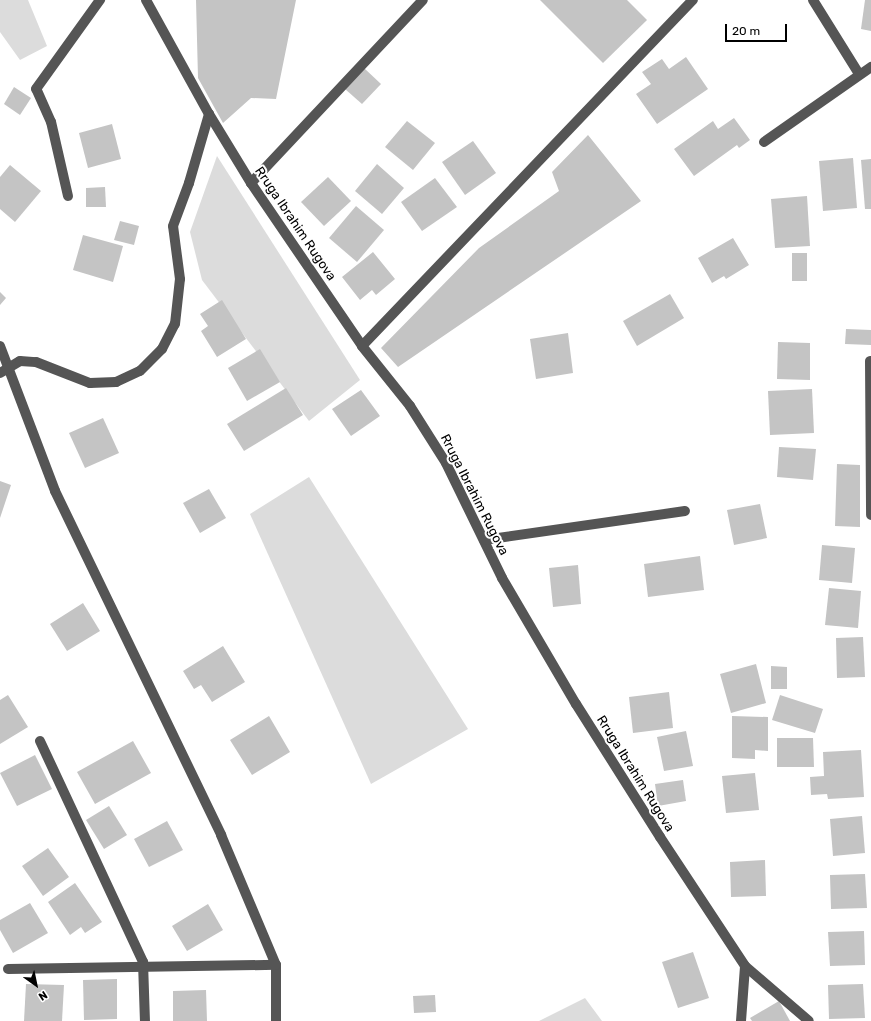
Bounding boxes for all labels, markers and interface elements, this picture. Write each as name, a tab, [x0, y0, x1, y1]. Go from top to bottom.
scale bar	[727, 16, 789, 42]
text: 20 m	[732, 24, 760, 38]
street label: Rruga Ibrahim Rugova	[251, 164, 339, 284]
street label: Rruga Ibrahim Rugova	[437, 432, 511, 558]
street label: Rruga Ibrahim Rugova	[593, 713, 677, 835]
north arrow	[16, 965, 56, 1005]
text: N	[36, 988, 50, 1003]

